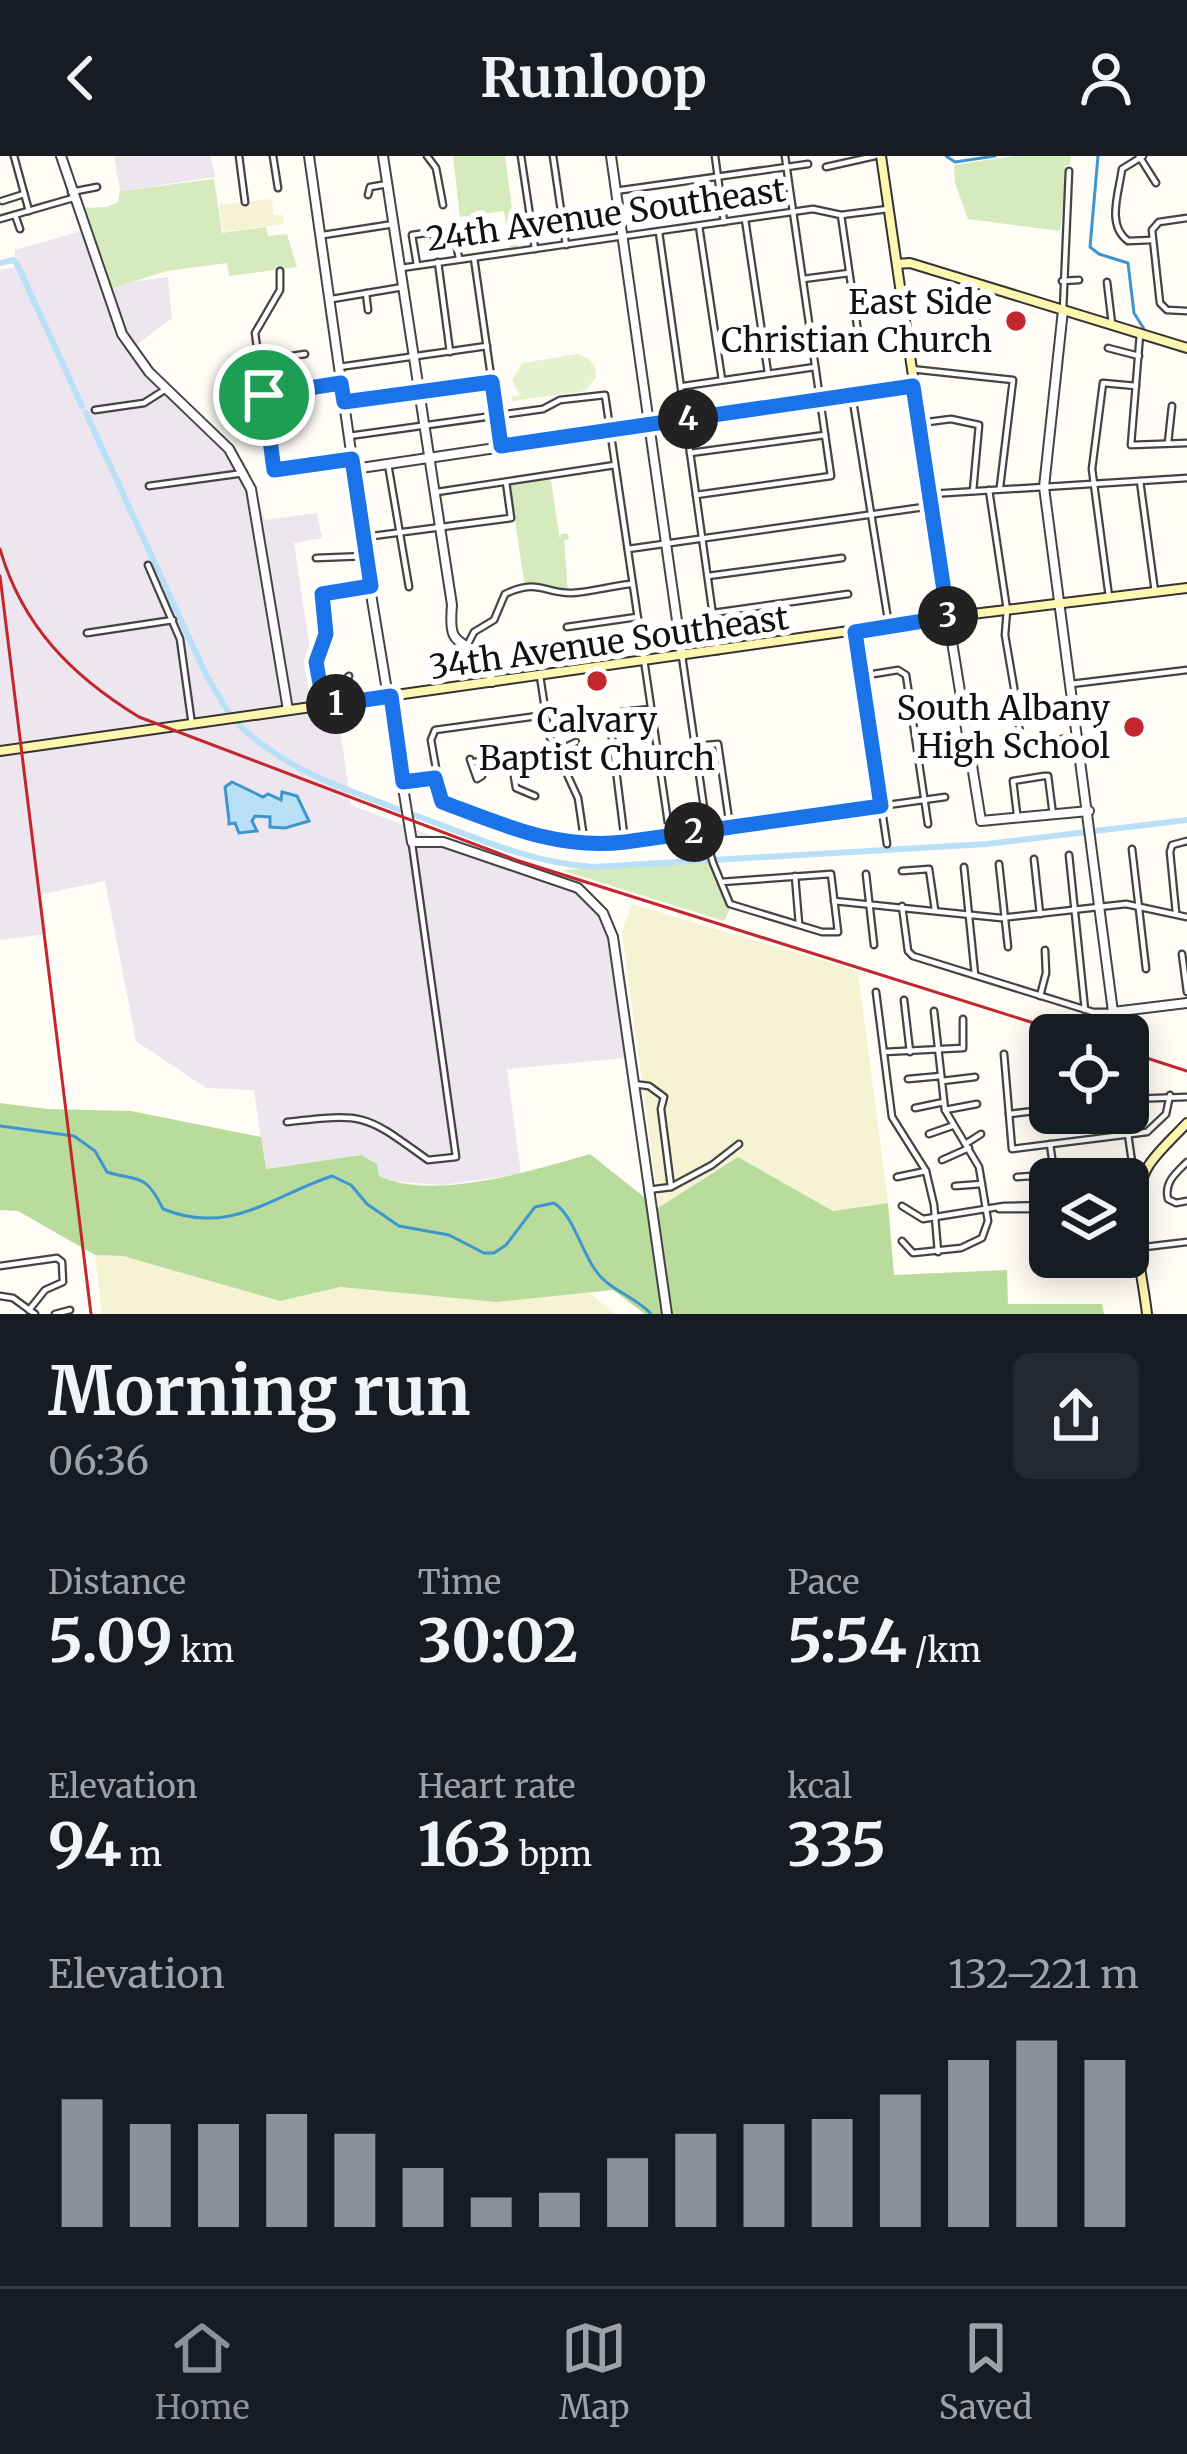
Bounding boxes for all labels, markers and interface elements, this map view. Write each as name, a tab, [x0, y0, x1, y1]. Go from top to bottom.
text: Runloop	[480, 44, 707, 112]
icon: back	[48, 45, 114, 111]
icon: person	[1073, 45, 1139, 111]
street label: 24th Avenue Southeast	[424, 169, 788, 260]
place label: East Side Christian Church	[721, 282, 992, 361]
marker: East Side Christian Church	[1003, 308, 1029, 334]
pin	[213, 344, 315, 446]
icon: arrive	[231, 362, 297, 428]
pin: 4	[658, 389, 718, 449]
text: 4	[678, 398, 698, 439]
pin: 3	[918, 586, 978, 646]
text: 3	[939, 595, 957, 636]
street label: 34th Avenue Southeast	[427, 597, 791, 688]
marker: Calvary Baptist Church	[584, 668, 610, 694]
pin: 1	[306, 674, 366, 734]
text: 1	[328, 683, 344, 724]
place label: South Albany High School	[896, 688, 1111, 767]
place label: Calvary Baptist Church	[479, 700, 715, 779]
marker: South Albany High School	[1121, 714, 1147, 740]
pin: 2	[664, 802, 724, 862]
text: 2	[684, 811, 704, 852]
map controls	[1029, 1014, 1149, 1278]
button: locate	[1029, 1014, 1149, 1134]
button: layers	[1029, 1158, 1149, 1278]
text: Morning run	[48, 1350, 471, 1433]
button: share	[1013, 1353, 1139, 1479]
text: 06:36	[48, 1437, 149, 1486]
text: Distance	[48, 1562, 186, 1603]
text: Time	[418, 1562, 501, 1603]
text: Pace	[787, 1562, 860, 1603]
text: 5.09	[48, 1603, 173, 1678]
text: 30:02	[418, 1603, 578, 1678]
text: 5:54	[787, 1603, 907, 1678]
text: km	[173, 1630, 234, 1671]
text: /km	[907, 1630, 981, 1671]
text: Elevation	[48, 1766, 198, 1807]
text: Heart rate	[418, 1766, 576, 1807]
text: kcal	[787, 1766, 852, 1807]
text: 94	[48, 1807, 122, 1882]
text: 163	[418, 1807, 511, 1882]
text: 335	[787, 1807, 886, 1882]
text: m	[122, 1834, 162, 1875]
text: bpm	[511, 1834, 592, 1875]
text: Elevation	[48, 1950, 225, 1999]
text: 132–221 m	[948, 1950, 1139, 1999]
tab: Home	[155, 2315, 250, 2428]
tab: Map	[559, 2315, 629, 2428]
tab: Saved	[939, 2315, 1032, 2428]

